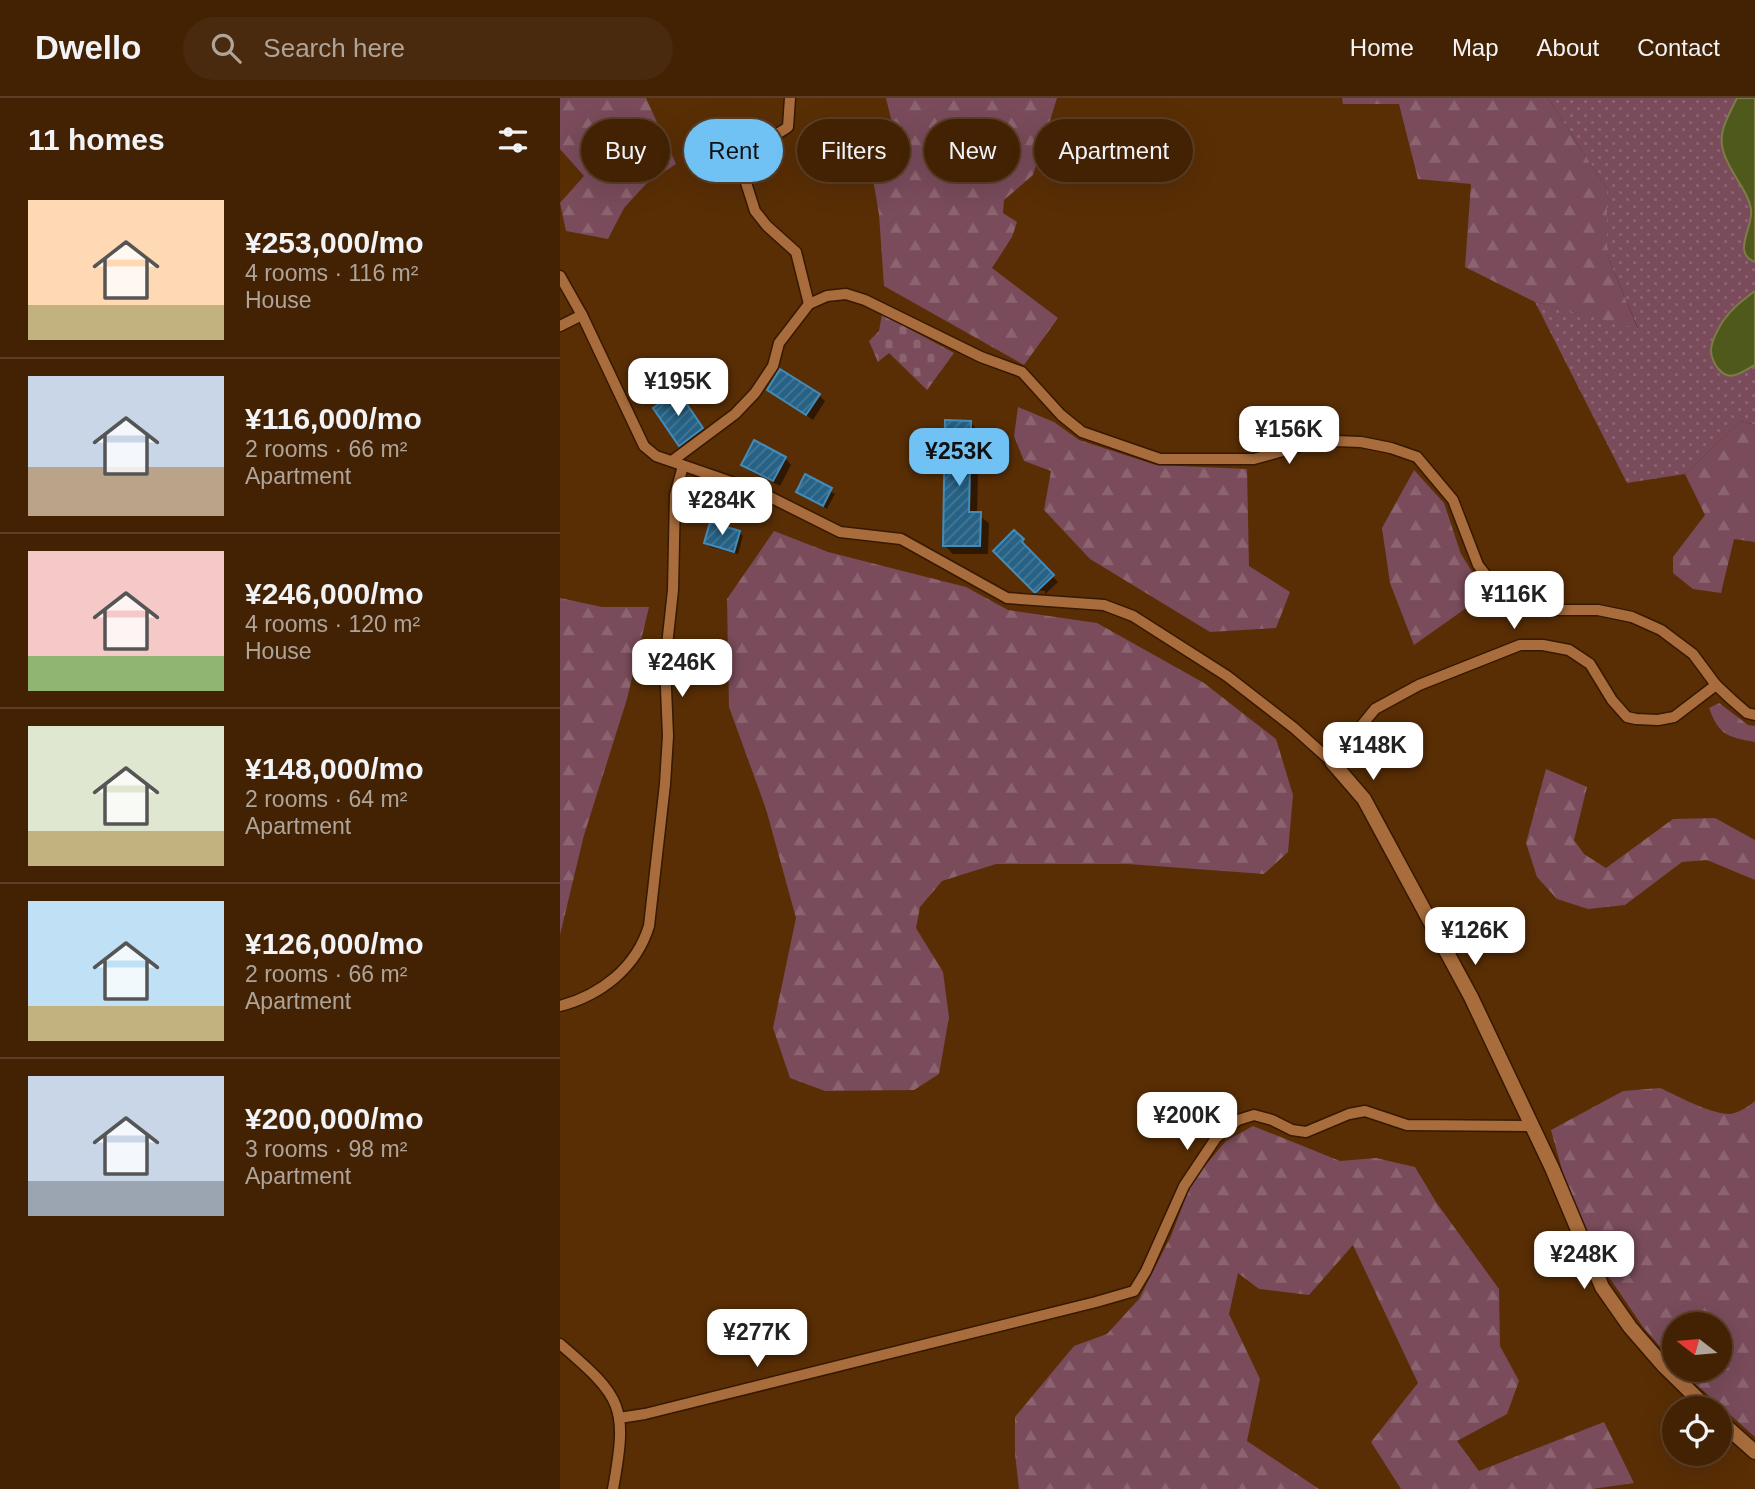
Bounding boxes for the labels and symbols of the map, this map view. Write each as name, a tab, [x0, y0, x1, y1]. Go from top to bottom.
pin: ¥195K	[629, 358, 727, 418]
pin: ¥156K	[1240, 406, 1338, 466]
pin: ¥253K	[910, 428, 1008, 488]
pin: ¥284K	[673, 478, 771, 537]
pin: ¥116K	[1465, 572, 1563, 631]
pin: ¥246K	[633, 640, 731, 699]
pin: ¥148K	[1324, 722, 1422, 782]
pin: ¥126K	[1426, 908, 1524, 967]
pin: ¥200K	[1138, 1093, 1236, 1152]
pin: ¥248K	[1535, 1232, 1633, 1291]
pin: ¥277K	[708, 1310, 806, 1369]
north arrow	[1662, 1312, 1732, 1382]

